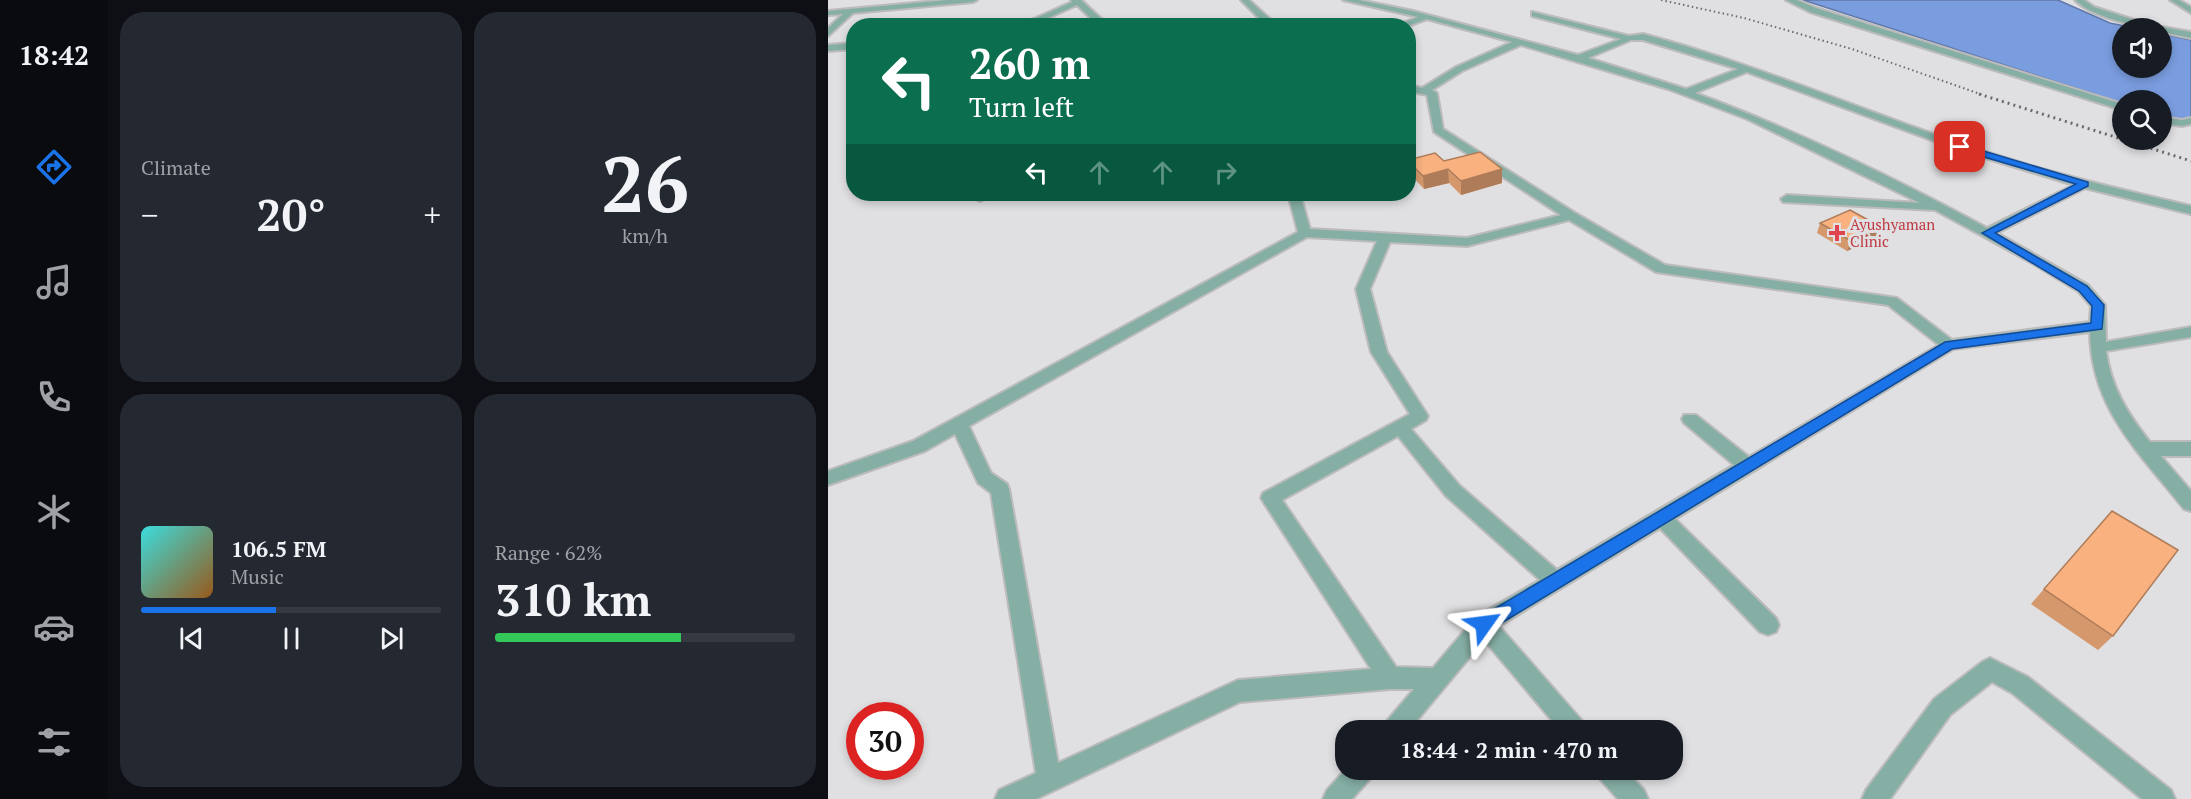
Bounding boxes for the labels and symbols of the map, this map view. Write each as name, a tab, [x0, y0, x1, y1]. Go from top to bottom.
pin	[1934, 121, 1985, 172]
place label: Ayushyaman Clinic	[1850, 214, 1935, 251]
marker: Ayushyaman Clinic	[1828, 224, 1846, 242]
position arrow	[1452, 592, 1516, 656]
speed limit sign: 30	[846, 702, 924, 780]

